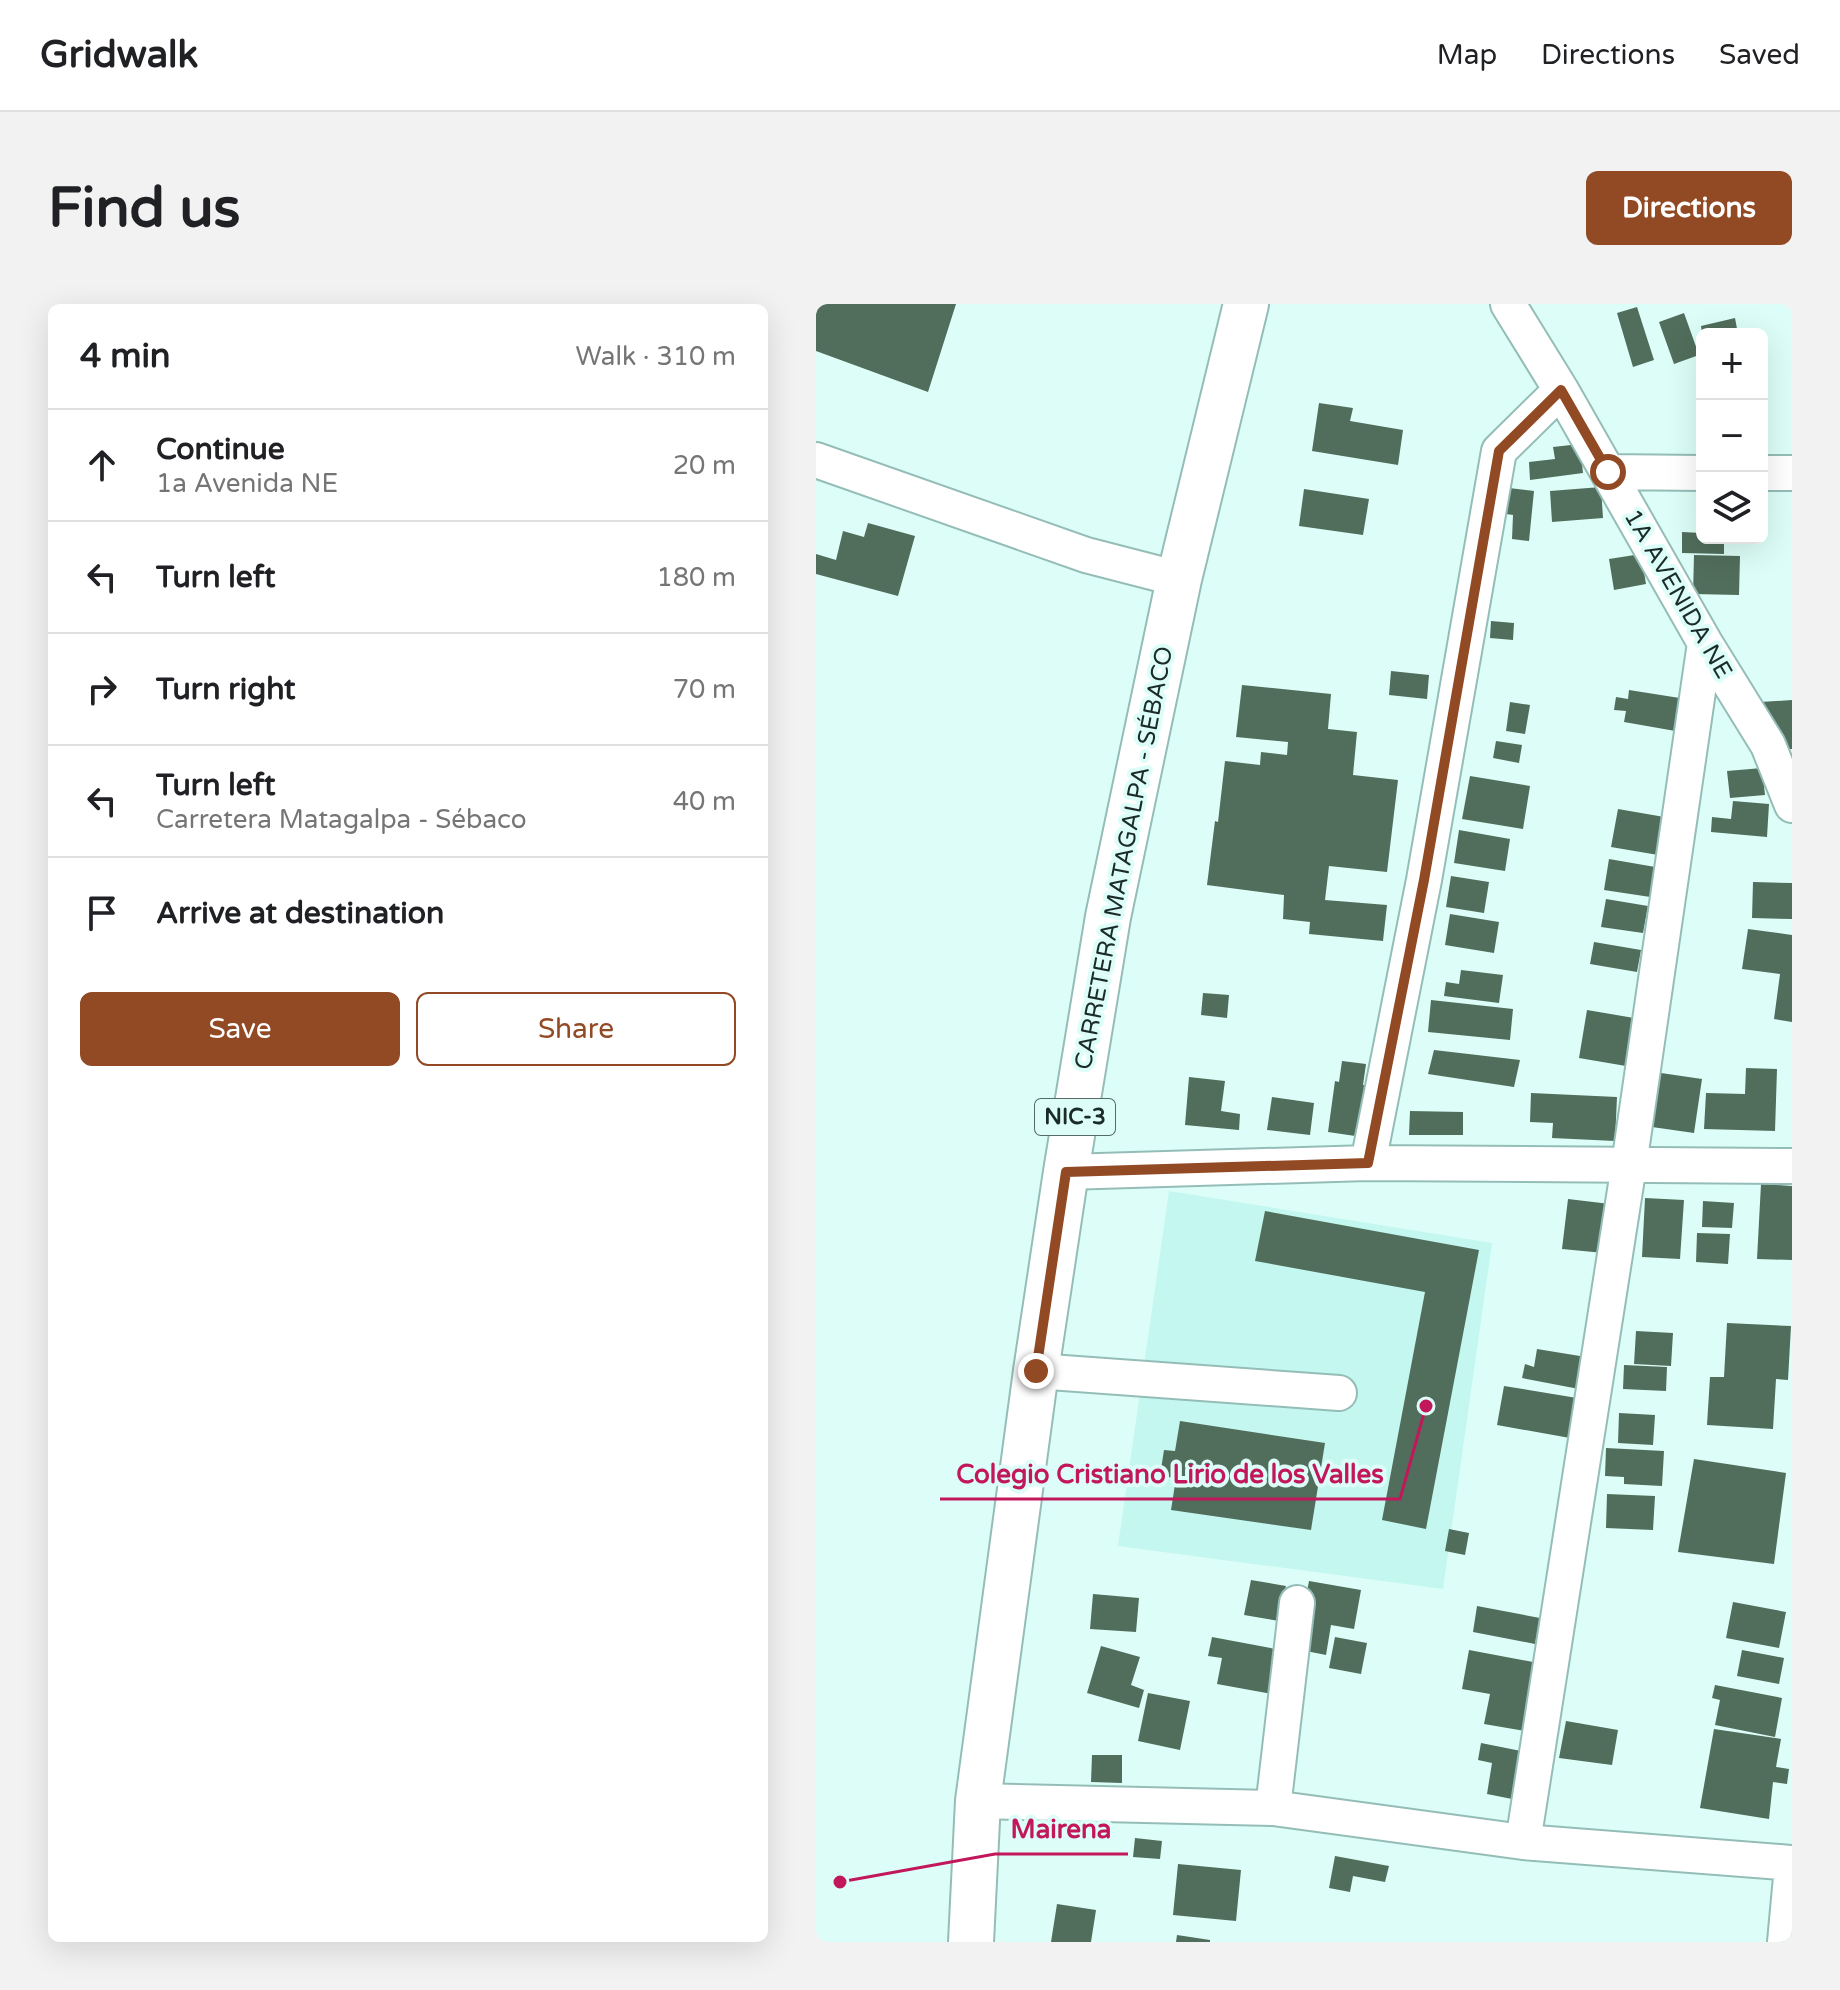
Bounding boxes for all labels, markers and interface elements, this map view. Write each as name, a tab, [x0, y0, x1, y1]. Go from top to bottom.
text: Gridwalk	[40, 32, 198, 78]
text: Map	[1437, 38, 1497, 72]
text: Directions	[1541, 38, 1675, 72]
text: Saved	[1719, 38, 1800, 72]
button: Directions	[1586, 171, 1792, 245]
text: Find us	[48, 175, 240, 242]
map controls	[1696, 328, 1768, 544]
button: +	[1696, 328, 1768, 400]
text: 4 min	[80, 336, 171, 377]
text: Walk · 310 m	[576, 341, 736, 372]
button: −	[1696, 400, 1768, 472]
text: Continue	[156, 431, 285, 468]
icon: ahead	[80, 443, 124, 487]
text: 20 m	[673, 450, 736, 481]
route start	[1590, 454, 1626, 490]
text: 1a Avenida NE	[156, 468, 338, 499]
button: layers	[1696, 472, 1768, 544]
street label: 1A AVENIDA NE	[1618, 504, 1738, 684]
icon: left	[80, 555, 124, 599]
text: Turn left	[156, 559, 275, 596]
text: 180 m	[656, 562, 736, 593]
street label: CARRETERA MATAGALPA - SÉBACO	[1068, 644, 1179, 1072]
icon: right	[80, 667, 124, 711]
text: Turn right	[156, 671, 296, 708]
text: 70 m	[673, 674, 736, 705]
text: Turn left	[156, 767, 275, 804]
icon: left	[80, 779, 124, 823]
text: 40 m	[673, 786, 736, 817]
text: Carretera Matagalpa - Sébaco	[156, 804, 527, 835]
icon: arrive	[80, 891, 124, 935]
text: Arrive at destination	[156, 895, 444, 932]
button: Save	[80, 992, 400, 1066]
button: Share	[416, 992, 736, 1066]
road number: NIC-3	[1035, 1099, 1115, 1135]
route end	[1018, 1353, 1054, 1389]
callout: Colegio Cristiano Lirio de los Valles	[940, 1449, 1400, 1499]
text: Colegio Cristiano Lirio de los Valles	[956, 1459, 1384, 1490]
callout: Mairena	[995, 1804, 1128, 1854]
text: Mairena	[1011, 1814, 1111, 1845]

